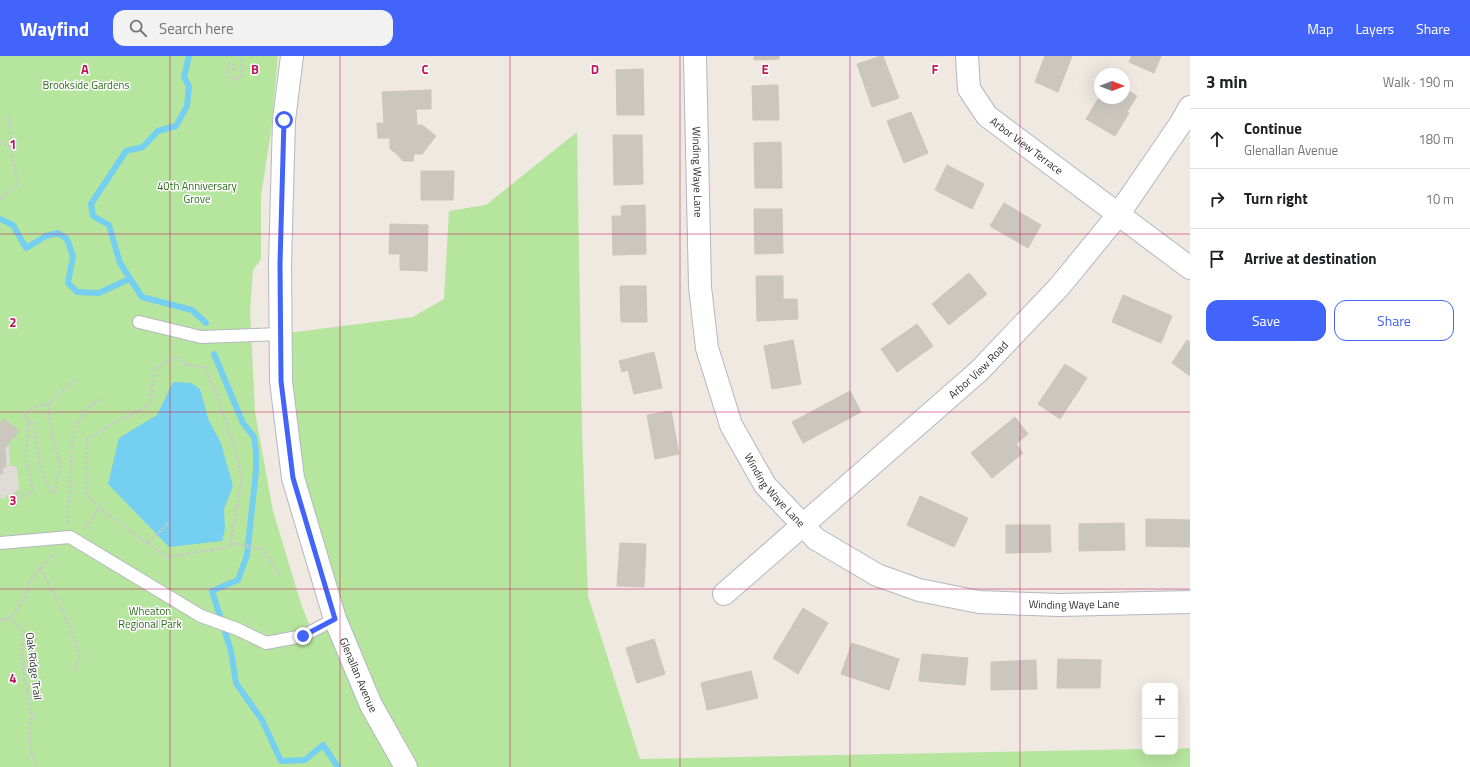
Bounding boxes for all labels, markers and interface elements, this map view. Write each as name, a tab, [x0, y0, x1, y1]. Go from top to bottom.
search box	[113, 10, 393, 46]
text: Wayfind	[20, 14, 89, 43]
icon: search	[127, 17, 149, 39]
text: Search here	[159, 17, 234, 40]
text: Map	[1307, 18, 1333, 39]
text: Layers	[1355, 18, 1394, 39]
text: Share	[1416, 18, 1450, 39]
text: A	[81, 59, 89, 79]
text: B	[251, 59, 259, 79]
text: C	[421, 59, 429, 79]
text: D	[591, 59, 599, 79]
text: E	[761, 59, 769, 79]
text: F	[932, 59, 939, 79]
north arrow	[1094, 68, 1130, 104]
text: 3 min	[1206, 69, 1247, 95]
text: Walk · 190 m	[1383, 72, 1454, 92]
park label: Brookside Gardens	[42, 77, 130, 93]
route start	[275, 111, 293, 129]
street label: Arbor View Terrace	[987, 113, 1067, 178]
text: Continue	[1244, 117, 1302, 140]
street label: Winding Waye Lane	[689, 126, 707, 218]
icon: ahead	[1206, 128, 1228, 150]
text: 180 m	[1418, 129, 1454, 149]
text: 1	[9, 134, 17, 154]
text: Glenallan Avenue	[1244, 140, 1338, 160]
park label: 40th Anniversary Grove	[157, 178, 237, 207]
text: Turn right	[1244, 187, 1308, 210]
icon: right	[1206, 188, 1228, 210]
text: 10 m	[1426, 189, 1454, 209]
text: Arrive at destination	[1244, 247, 1377, 270]
icon: arrive	[1206, 248, 1228, 270]
button: Save	[1206, 300, 1326, 341]
button: Share	[1334, 300, 1454, 341]
text: 2	[9, 312, 17, 332]
street label: Arbor View Road	[945, 337, 1012, 402]
street label: Winding Waye Lane	[741, 450, 809, 531]
text: 3	[9, 490, 17, 510]
street label: Winding Waye Lane	[1028, 596, 1120, 613]
park label: Wheaton Regional Park	[118, 603, 182, 632]
route end	[294, 627, 312, 645]
street label: Oak Ridge Trail	[22, 631, 46, 701]
street label: Glenallan Avenue	[336, 635, 382, 716]
text: 4	[9, 668, 17, 688]
map controls	[1142, 683, 1178, 755]
button: +	[1142, 683, 1178, 719]
button: −	[1142, 719, 1178, 755]

